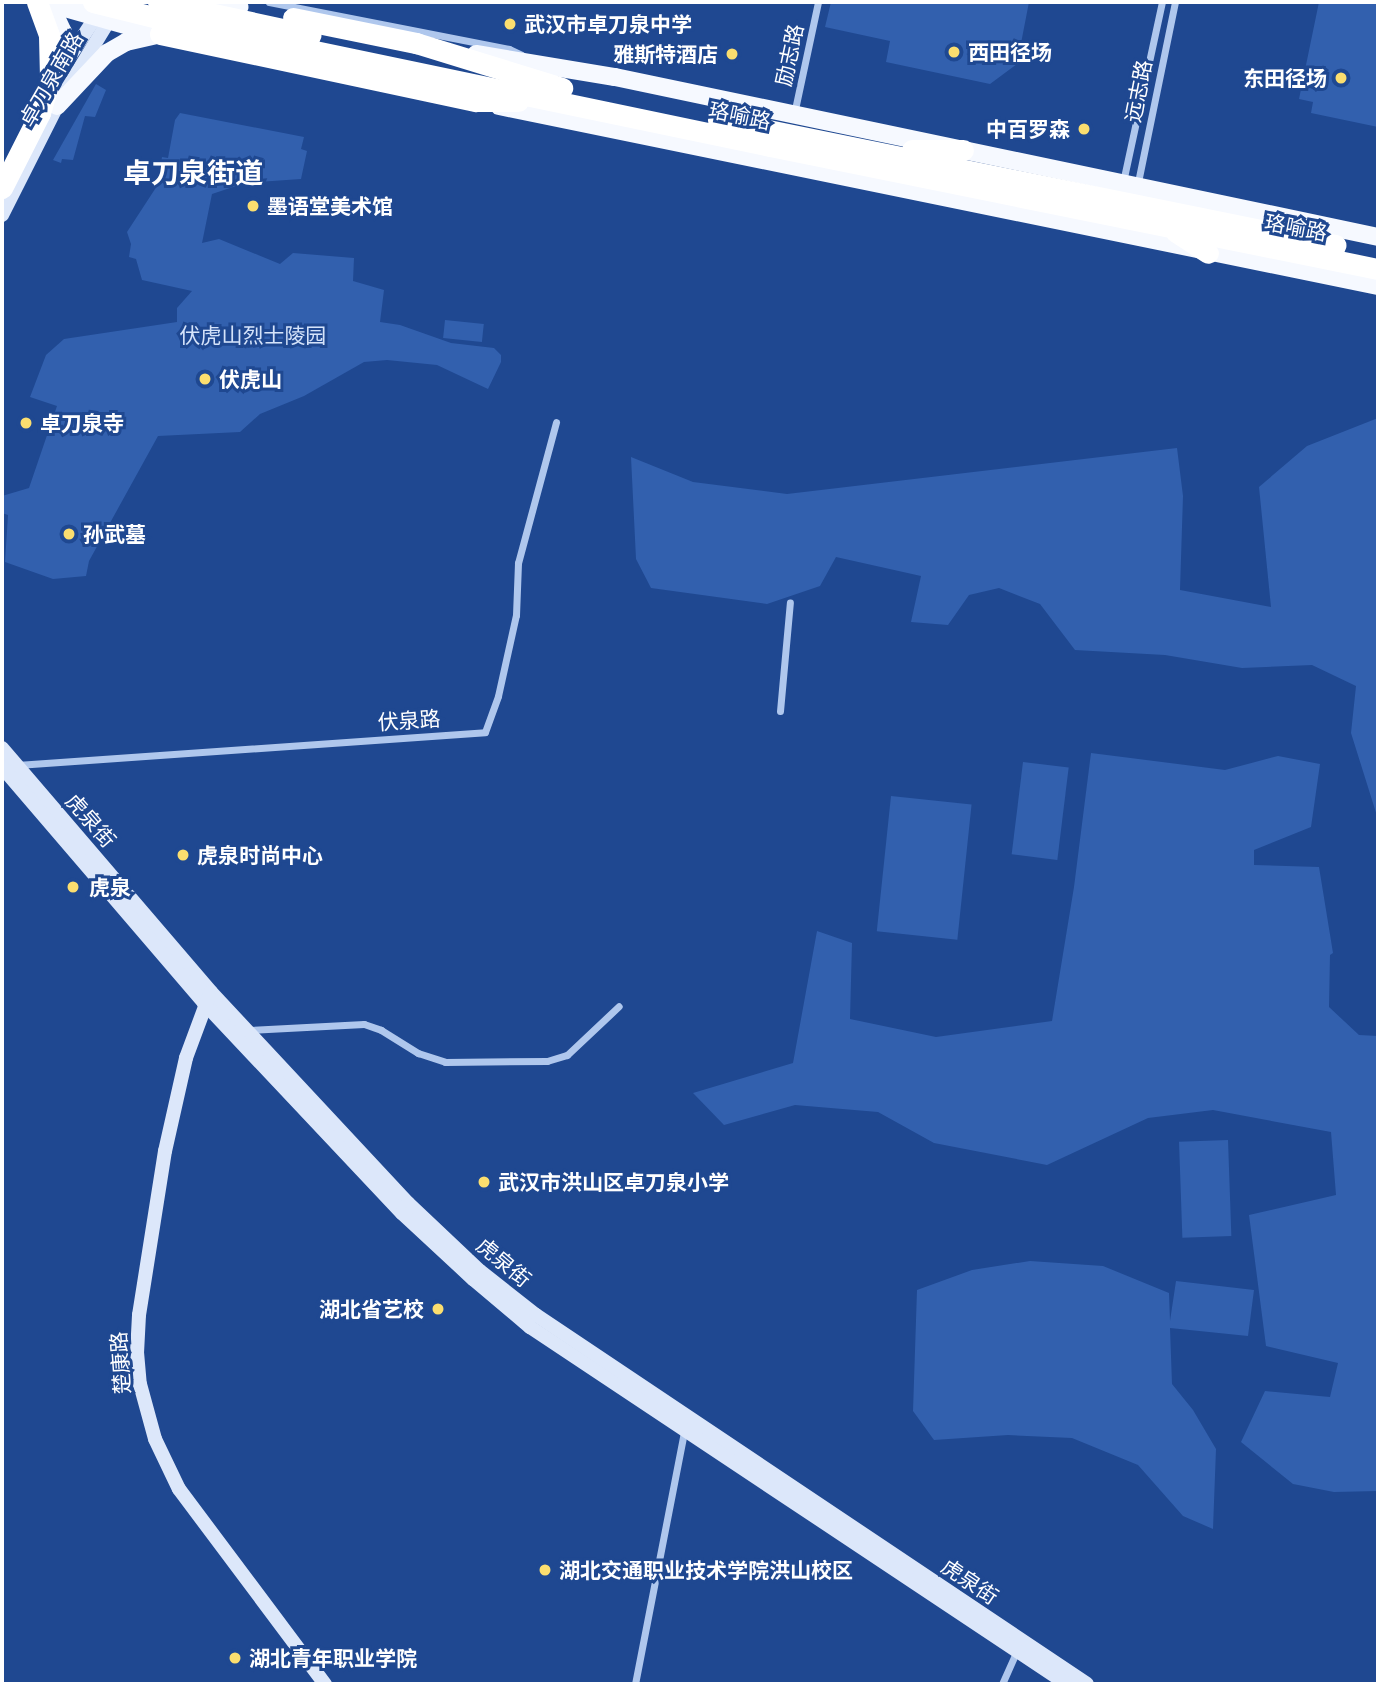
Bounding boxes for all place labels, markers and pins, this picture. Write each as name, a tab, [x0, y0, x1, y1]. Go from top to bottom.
place label: 武汉市卓刀泉中学	[524, 11, 692, 37]
marker: 武汉市卓刀泉中学	[502, 16, 518, 32]
place label: 西田径场	[968, 39, 1052, 65]
place label: 雅斯特酒店	[613, 41, 718, 67]
marker: 西田径场	[946, 44, 962, 60]
marker: 雅斯特酒店	[724, 46, 740, 62]
place label: 东田径场	[1243, 65, 1327, 91]
marker: 东田径场	[1333, 70, 1349, 86]
place label: 中百罗森	[986, 116, 1070, 142]
marker: 中百罗森	[1076, 121, 1092, 137]
place label: 墨语堂美术馆	[267, 193, 393, 219]
marker: 墨语堂美术馆	[245, 198, 261, 214]
place label: 伏虎山	[219, 366, 282, 392]
marker: 伏虎山	[197, 371, 213, 387]
place label: 卓刀泉寺	[40, 410, 124, 436]
marker: 卓刀泉寺	[18, 415, 34, 431]
place label: 孙武墓	[83, 521, 146, 547]
marker: 孙武墓	[61, 526, 77, 542]
place label: 虎泉时尚中心	[197, 842, 323, 868]
marker: 虎泉时尚中心	[175, 847, 191, 863]
place label: 虎泉	[89, 874, 131, 900]
marker: 虎泉	[63, 877, 83, 897]
place label: 武汉市洪山区卓刀泉小学	[498, 1169, 729, 1195]
marker: 武汉市洪山区卓刀泉小学	[476, 1174, 492, 1190]
place label: 湖北省艺校	[319, 1296, 424, 1322]
marker: 湖北省艺校	[430, 1301, 446, 1317]
place label: 湖北交通职业技术学院洪山校区	[559, 1557, 853, 1583]
marker: 湖北交通职业技术学院洪山校区	[537, 1562, 553, 1578]
place label: 湖北青年职业学院	[249, 1645, 417, 1671]
marker: 湖北青年职业学院	[227, 1650, 243, 1666]

